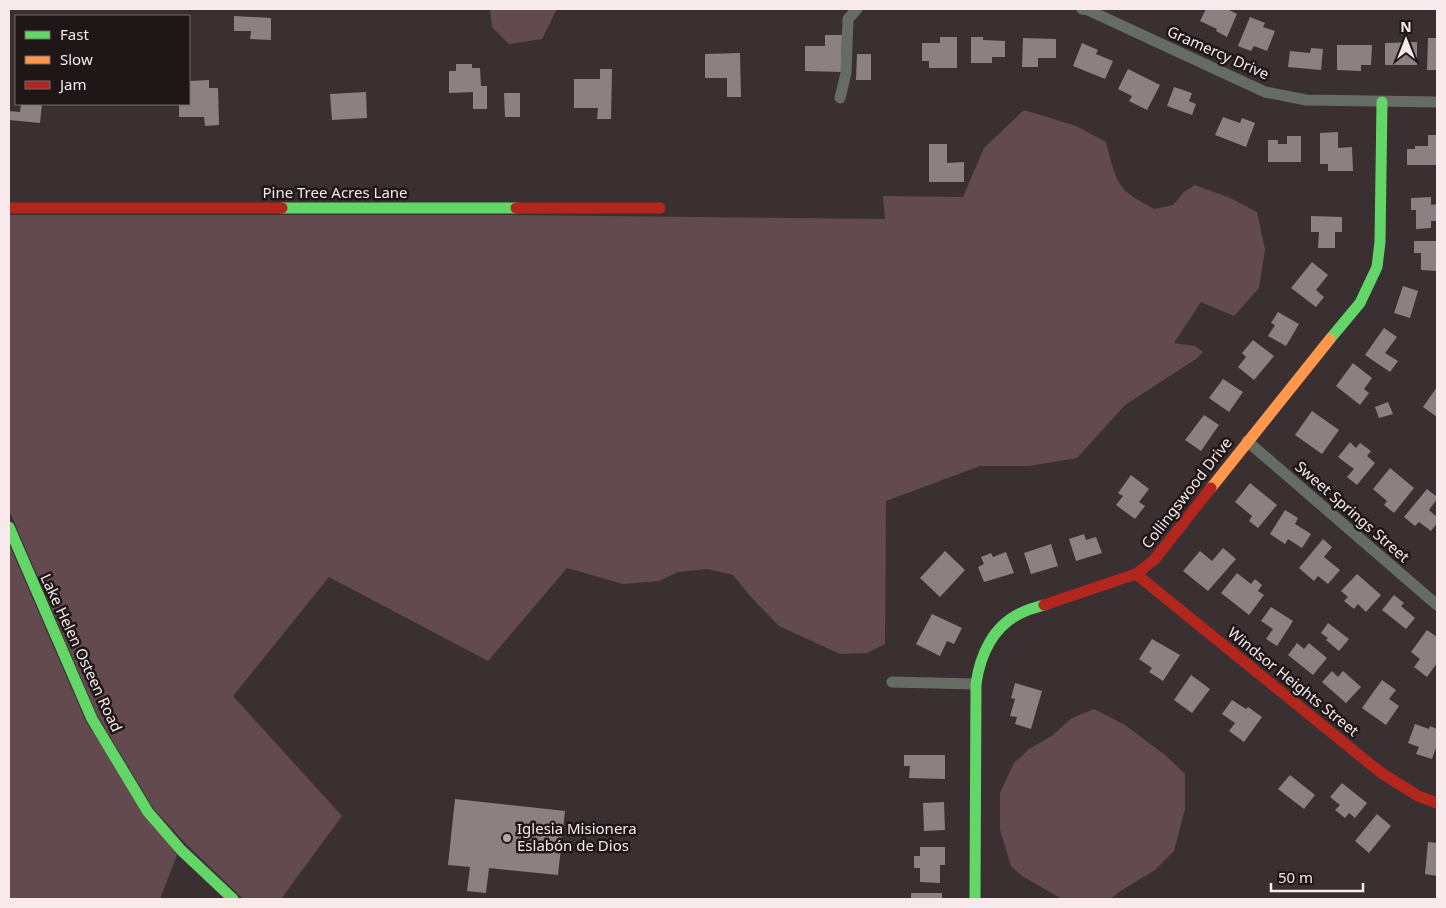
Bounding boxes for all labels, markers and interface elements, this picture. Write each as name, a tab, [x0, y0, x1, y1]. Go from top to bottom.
legend	[15, 15, 190, 105]
north arrow	[1381, 15, 1431, 65]
text: N	[1400, 17, 1412, 36]
street label: Gramercy Drive	[1164, 21, 1272, 83]
text: Fast	[60, 24, 89, 44]
text: Slow	[60, 49, 93, 69]
text: Jam	[58, 74, 87, 94]
street label: Pine Tree Acres Lane	[262, 182, 408, 202]
street label: Collingswood Drive	[1136, 433, 1236, 552]
street label: Sweet Springs Street	[1291, 456, 1414, 567]
street label: Lake Helen Osteen Road	[36, 570, 127, 735]
street label: Windsor Heights Street	[1224, 622, 1364, 741]
place label: Iglesia Misionera Eslabón de Dios	[517, 818, 637, 855]
marker: Iglesia Misionera Eslabón de Dios	[501, 832, 513, 844]
scale bar	[1271, 860, 1364, 892]
text: 50 m	[1278, 867, 1313, 887]

